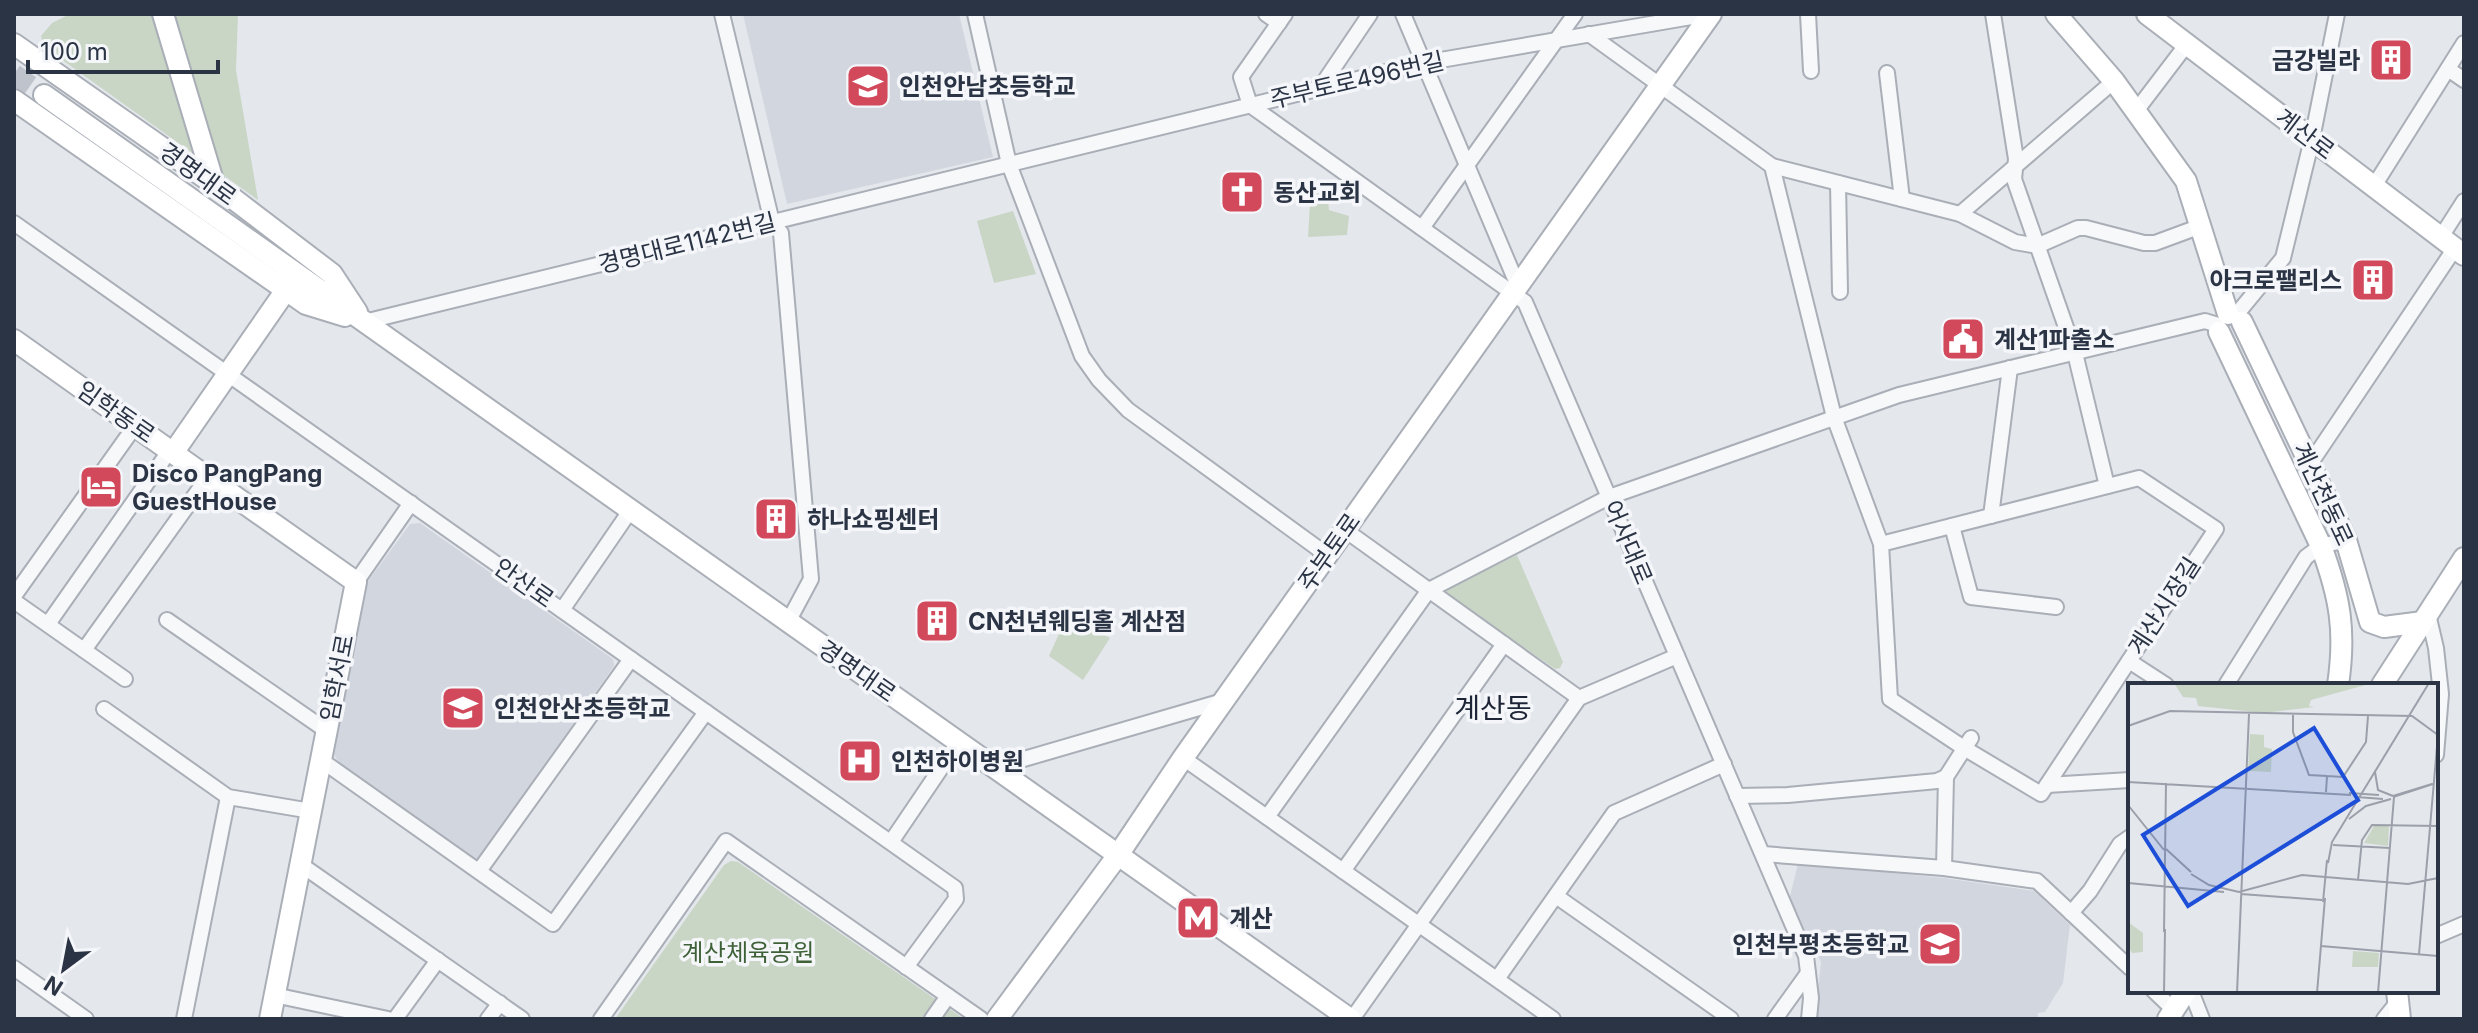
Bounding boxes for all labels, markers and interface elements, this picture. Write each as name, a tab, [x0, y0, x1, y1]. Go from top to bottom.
scale bar	[28, 24, 218, 74]
building icon: 금강빌라	[2367, 36, 2415, 84]
text: 100 m	[40, 37, 108, 66]
street label: 주부토로496번길	[1267, 46, 1447, 114]
place label: 금강빌라	[2272, 46, 2360, 75]
school or university icon: 인천안남초등학교	[844, 62, 892, 110]
place label: 인천안남초등학교	[899, 72, 1076, 101]
street label: 계산로	[2270, 102, 2340, 166]
street label: 경명대로	[154, 136, 242, 212]
church icon: 동산교회	[1218, 168, 1266, 216]
place label: 동산교회	[1273, 178, 1361, 207]
street label: 경명대로1142번길	[595, 207, 779, 279]
building icon: 아크로팰리스	[2349, 256, 2397, 304]
place label: 아크로팰리스	[2210, 266, 2342, 295]
public building icon: 계산1파출소	[1939, 315, 1987, 363]
place label: 계산1파출소	[1994, 325, 2115, 354]
street label: 임학동로	[72, 375, 160, 449]
street label: 계산천동로	[2287, 438, 2359, 550]
place label: Disco PangPang GuestHouse	[132, 459, 322, 516]
hotel icon: Disco PangPang GuestHouse	[77, 463, 125, 511]
building icon: 하나쇼핑센터	[752, 495, 800, 543]
street label: 어사대로	[1597, 496, 1659, 588]
place label: 하나쇼핑센터	[807, 505, 939, 534]
street label: 주부토로	[1292, 508, 1366, 596]
street label: 안산로	[489, 552, 559, 614]
street label: 계산시장길	[2122, 552, 2206, 660]
building icon: CN천년웨딩홀 계산점	[913, 597, 961, 645]
place label: CN천년웨딩홀 계산점	[968, 607, 1186, 636]
street label: 임학서로	[314, 632, 360, 724]
street label: 경명대로	[813, 634, 901, 708]
inset map	[2128, 683, 2438, 993]
school or university icon: 인천안산초등학교	[439, 684, 487, 732]
district label: 계산동	[1454, 691, 1532, 725]
place label: 인천안산초등학교	[494, 694, 671, 723]
hospital icon: 인천하이병원	[836, 737, 884, 785]
place label: 인천하이병원	[891, 747, 1023, 776]
metro station icon: 계산	[1174, 894, 1222, 942]
place label: 계산	[1229, 904, 1273, 933]
school or university icon: 인천부평초등학교	[1916, 920, 1964, 968]
north arrow	[24, 929, 104, 1009]
place label: 인천부평초등학교	[1732, 930, 1909, 959]
park label: 계산체육공원	[682, 938, 814, 967]
text: N	[39, 970, 67, 1001]

